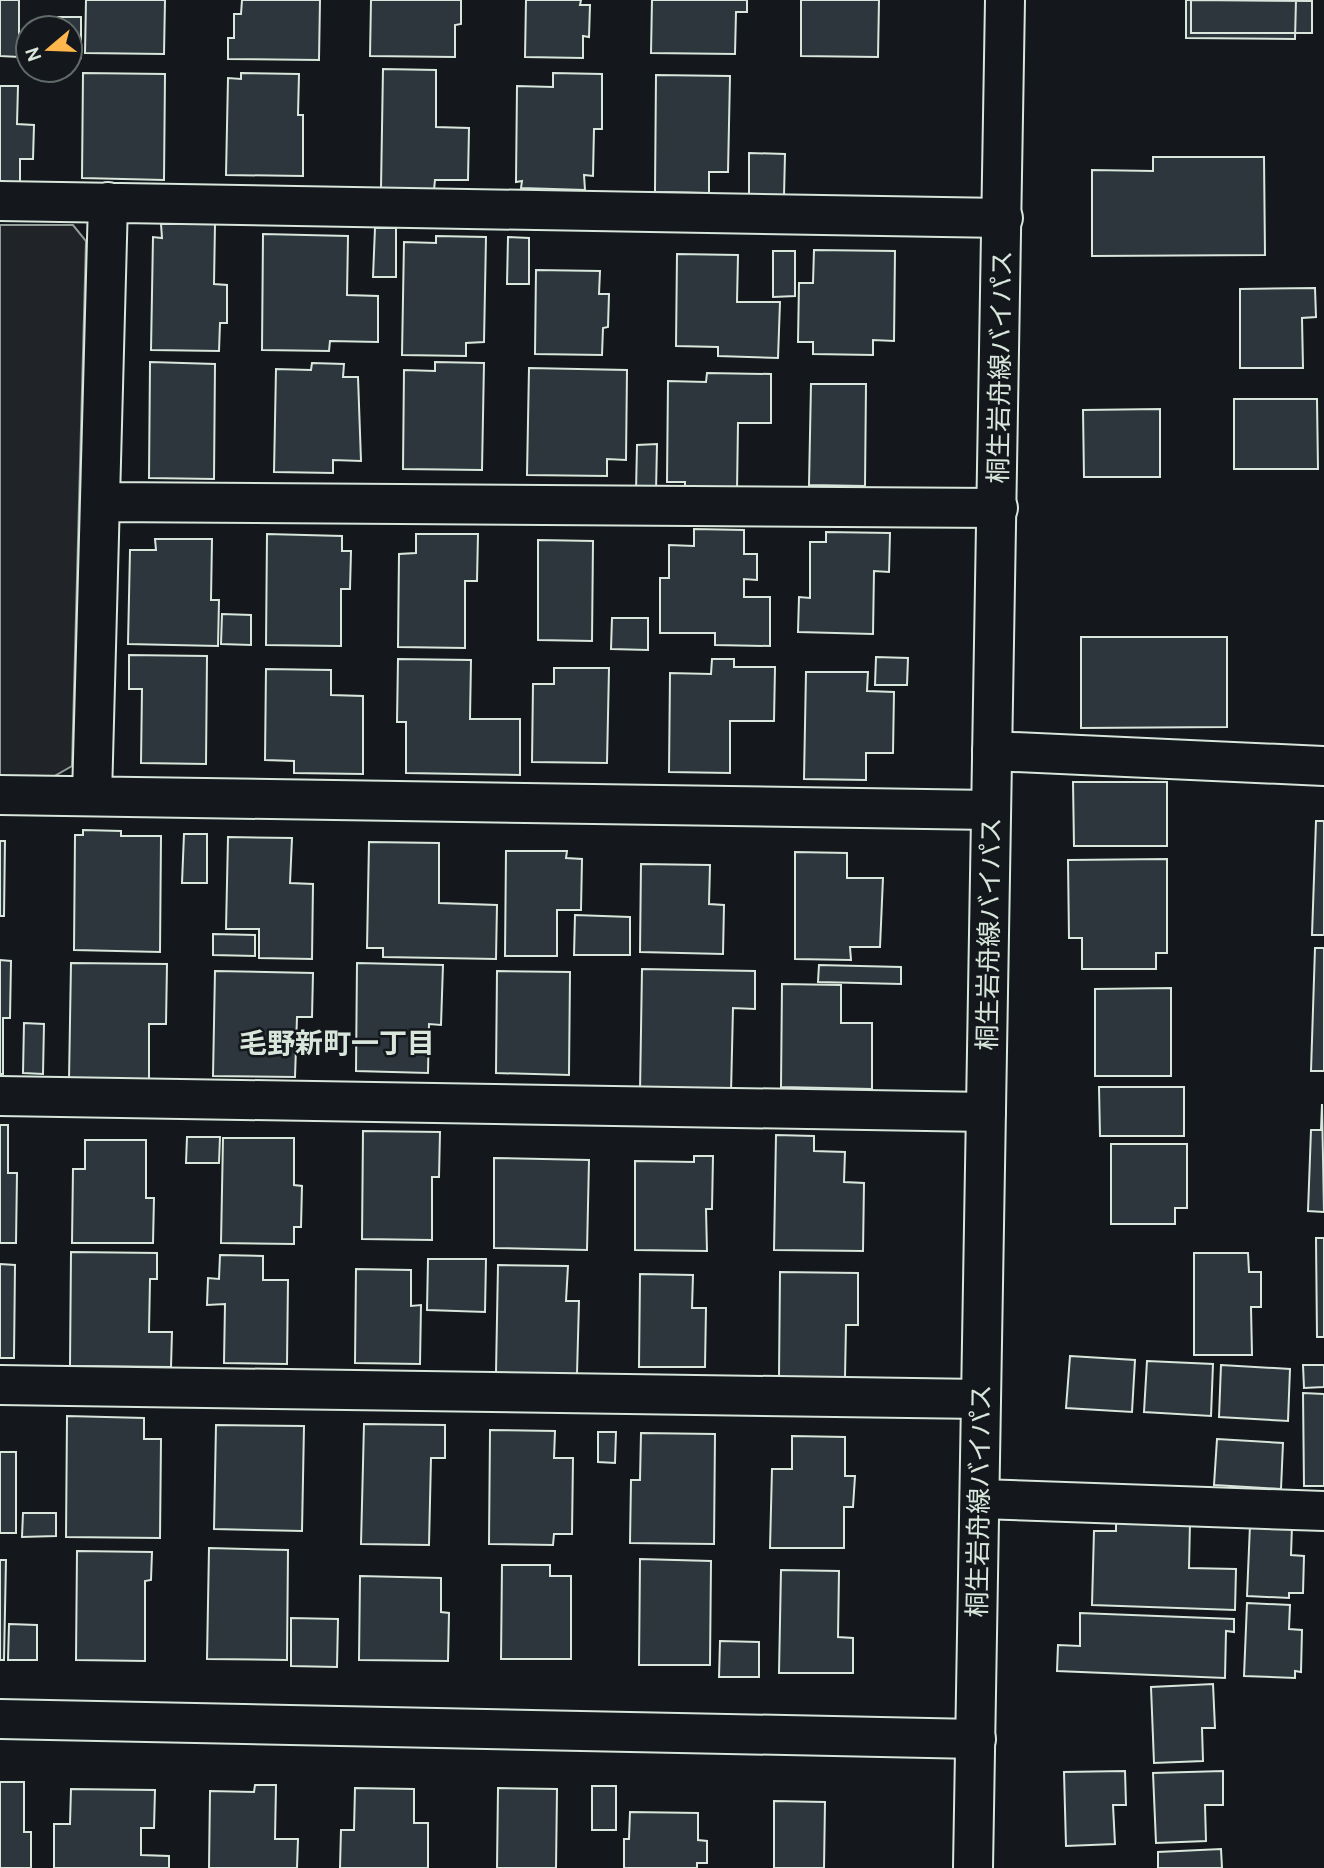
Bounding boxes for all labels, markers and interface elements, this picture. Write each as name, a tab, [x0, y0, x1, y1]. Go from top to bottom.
north arrow	[14, 14, 84, 84]
text: N	[20, 44, 46, 64]
street label: 桐生岩舟線バイパス	[982, 250, 1018, 484]
street label: 桐生岩舟線バイパス	[971, 817, 1007, 1051]
district label: 毛野新町一丁目	[239, 1026, 435, 1060]
street label: 桐生岩舟線バイパス	[961, 1384, 997, 1618]

